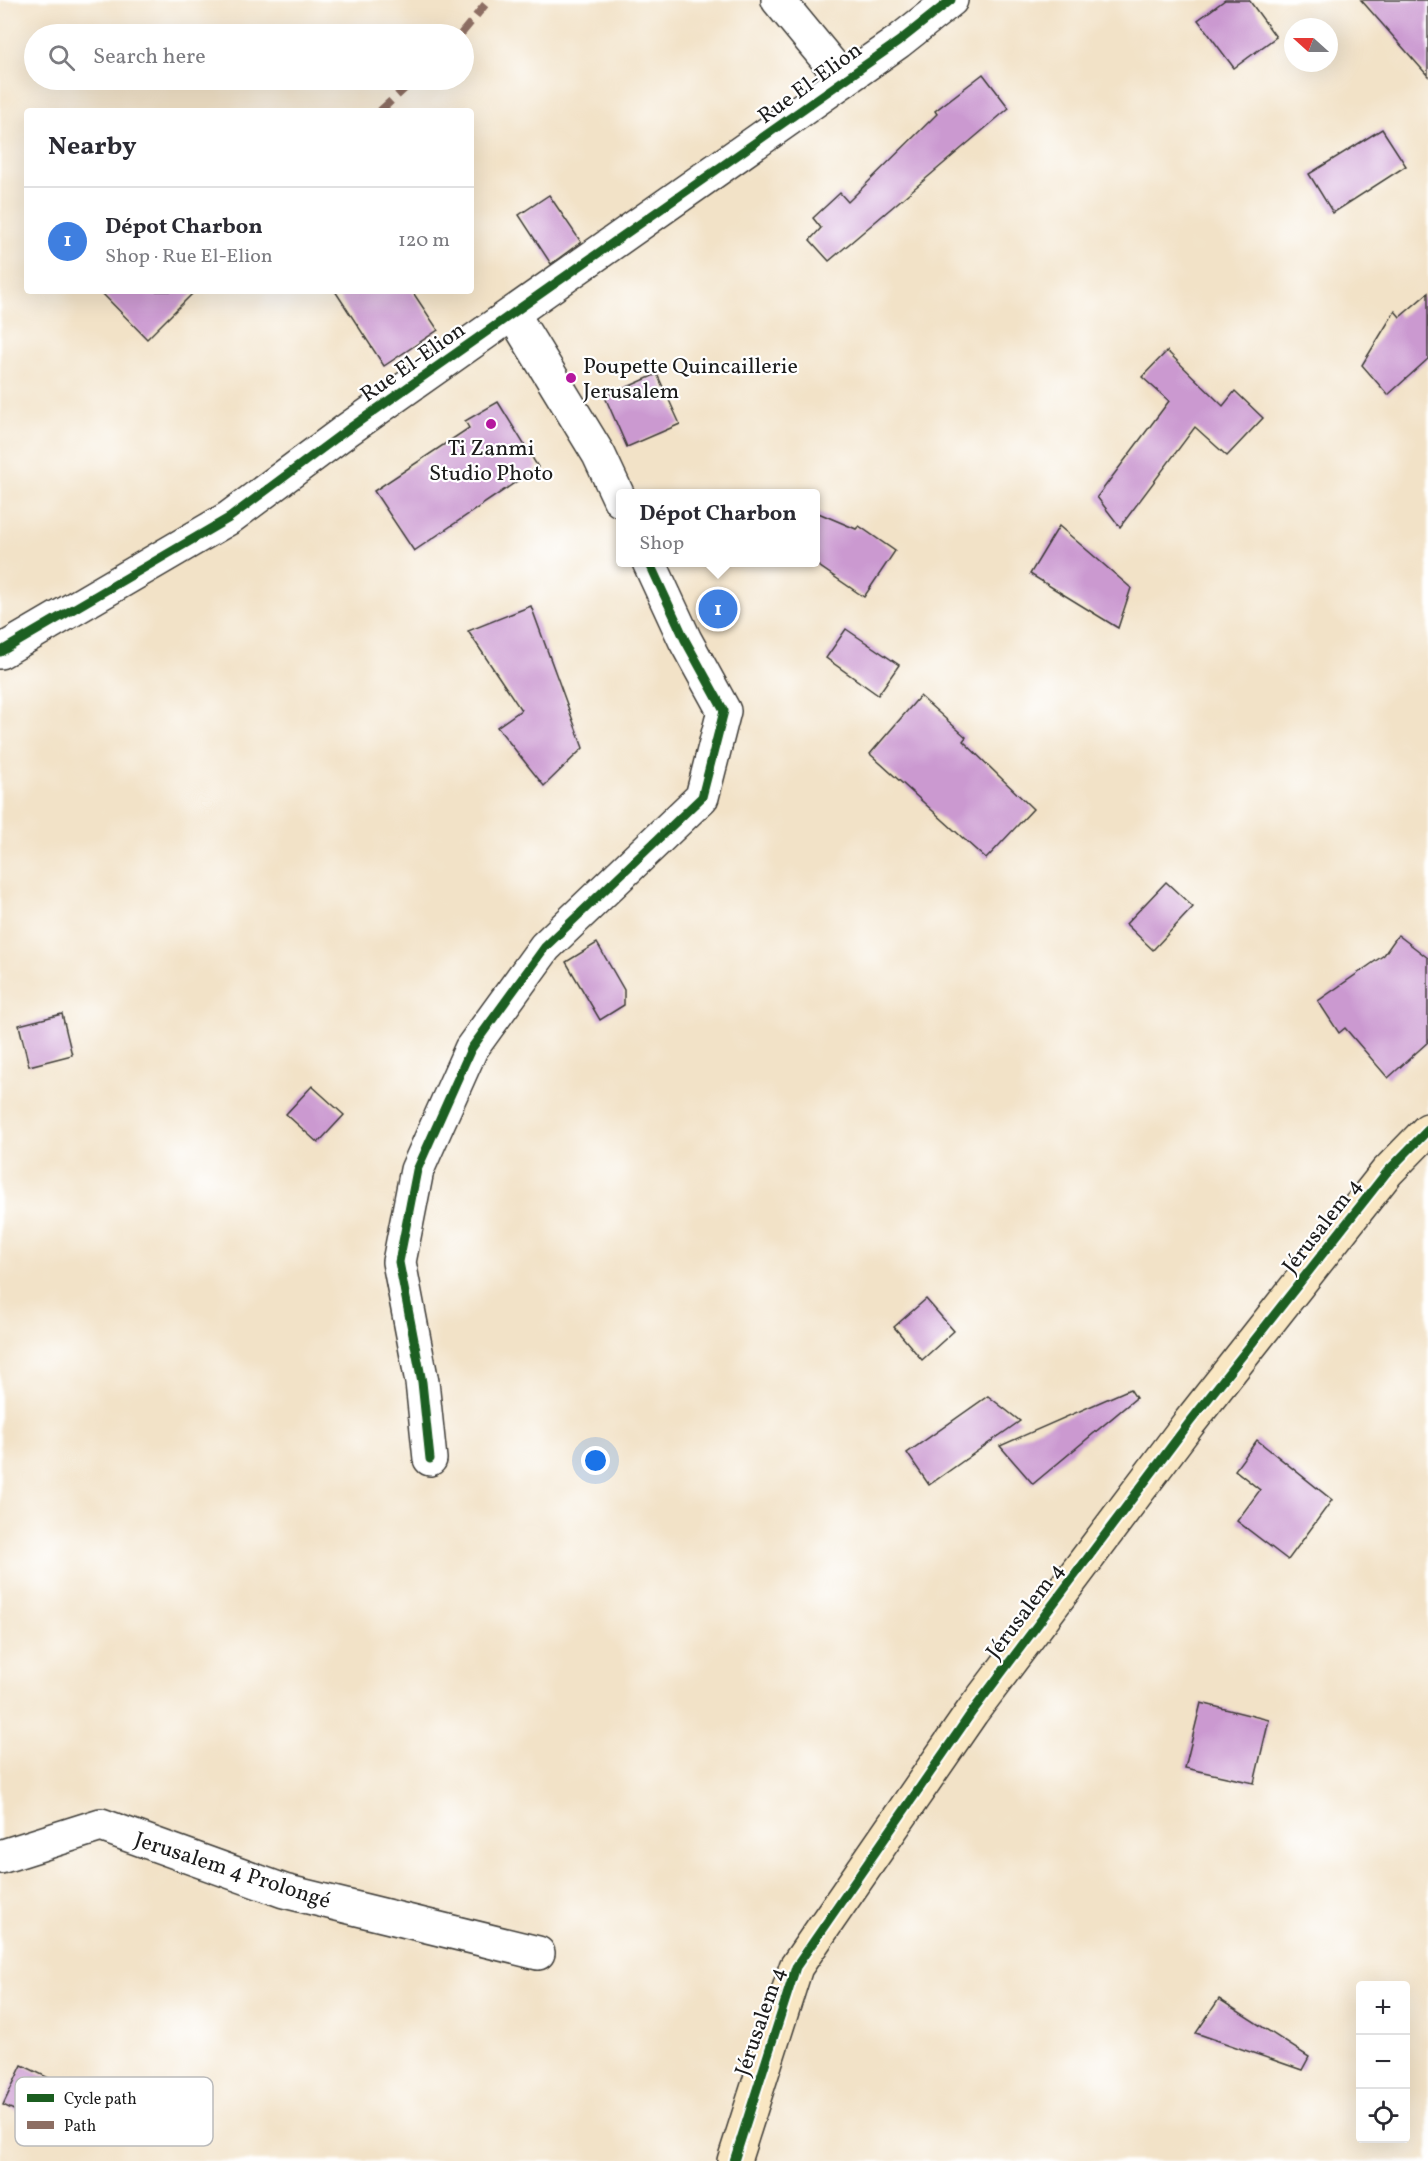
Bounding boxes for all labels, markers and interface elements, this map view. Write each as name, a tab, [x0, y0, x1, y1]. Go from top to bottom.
north arrow	[1284, 18, 1338, 72]
search box	[24, 24, 474, 90]
street label: Rue El-Elion	[752, 36, 869, 132]
icon: search	[45, 41, 78, 74]
text: Search here	[93, 42, 206, 73]
text: Nearby	[48, 129, 137, 165]
text: Dépot Charbon	[105, 212, 263, 243]
text: 1	[63, 227, 72, 255]
text: 120 m	[398, 227, 450, 255]
text: Shop · Rue El-Elion	[105, 243, 273, 271]
street label: Rue El-Elion	[355, 315, 472, 411]
place label: Poupette Quincaillerie Jerusalem	[583, 352, 798, 408]
marker: Poupette Quincaillerie Jerusalem	[564, 371, 578, 385]
marker: Ti Zanmi Studio Photo	[484, 417, 498, 431]
place label: Ti Zanmi Studio Photo	[429, 434, 553, 490]
popup	[616, 489, 820, 567]
text: Dépot Charbon	[639, 499, 797, 530]
text: Shop	[639, 530, 684, 558]
pin: 1	[698, 586, 738, 632]
street label: Jérusalem 4	[1276, 1172, 1370, 1281]
your location	[581, 1446, 610, 1475]
street label: Jérusalem 4	[979, 1557, 1073, 1666]
street label: Jerusalem 4 Prolongé	[130, 1825, 334, 1918]
street label: Jérusalem 4	[728, 1963, 795, 2081]
map controls	[1356, 1981, 1410, 2143]
button: +	[1356, 1981, 1410, 2035]
button: −	[1356, 2035, 1410, 2089]
legend	[15, 2077, 213, 2146]
text: Cycle path	[64, 2089, 137, 2111]
button: locate	[1356, 2089, 1410, 2143]
text: Path	[64, 2116, 96, 2138]

